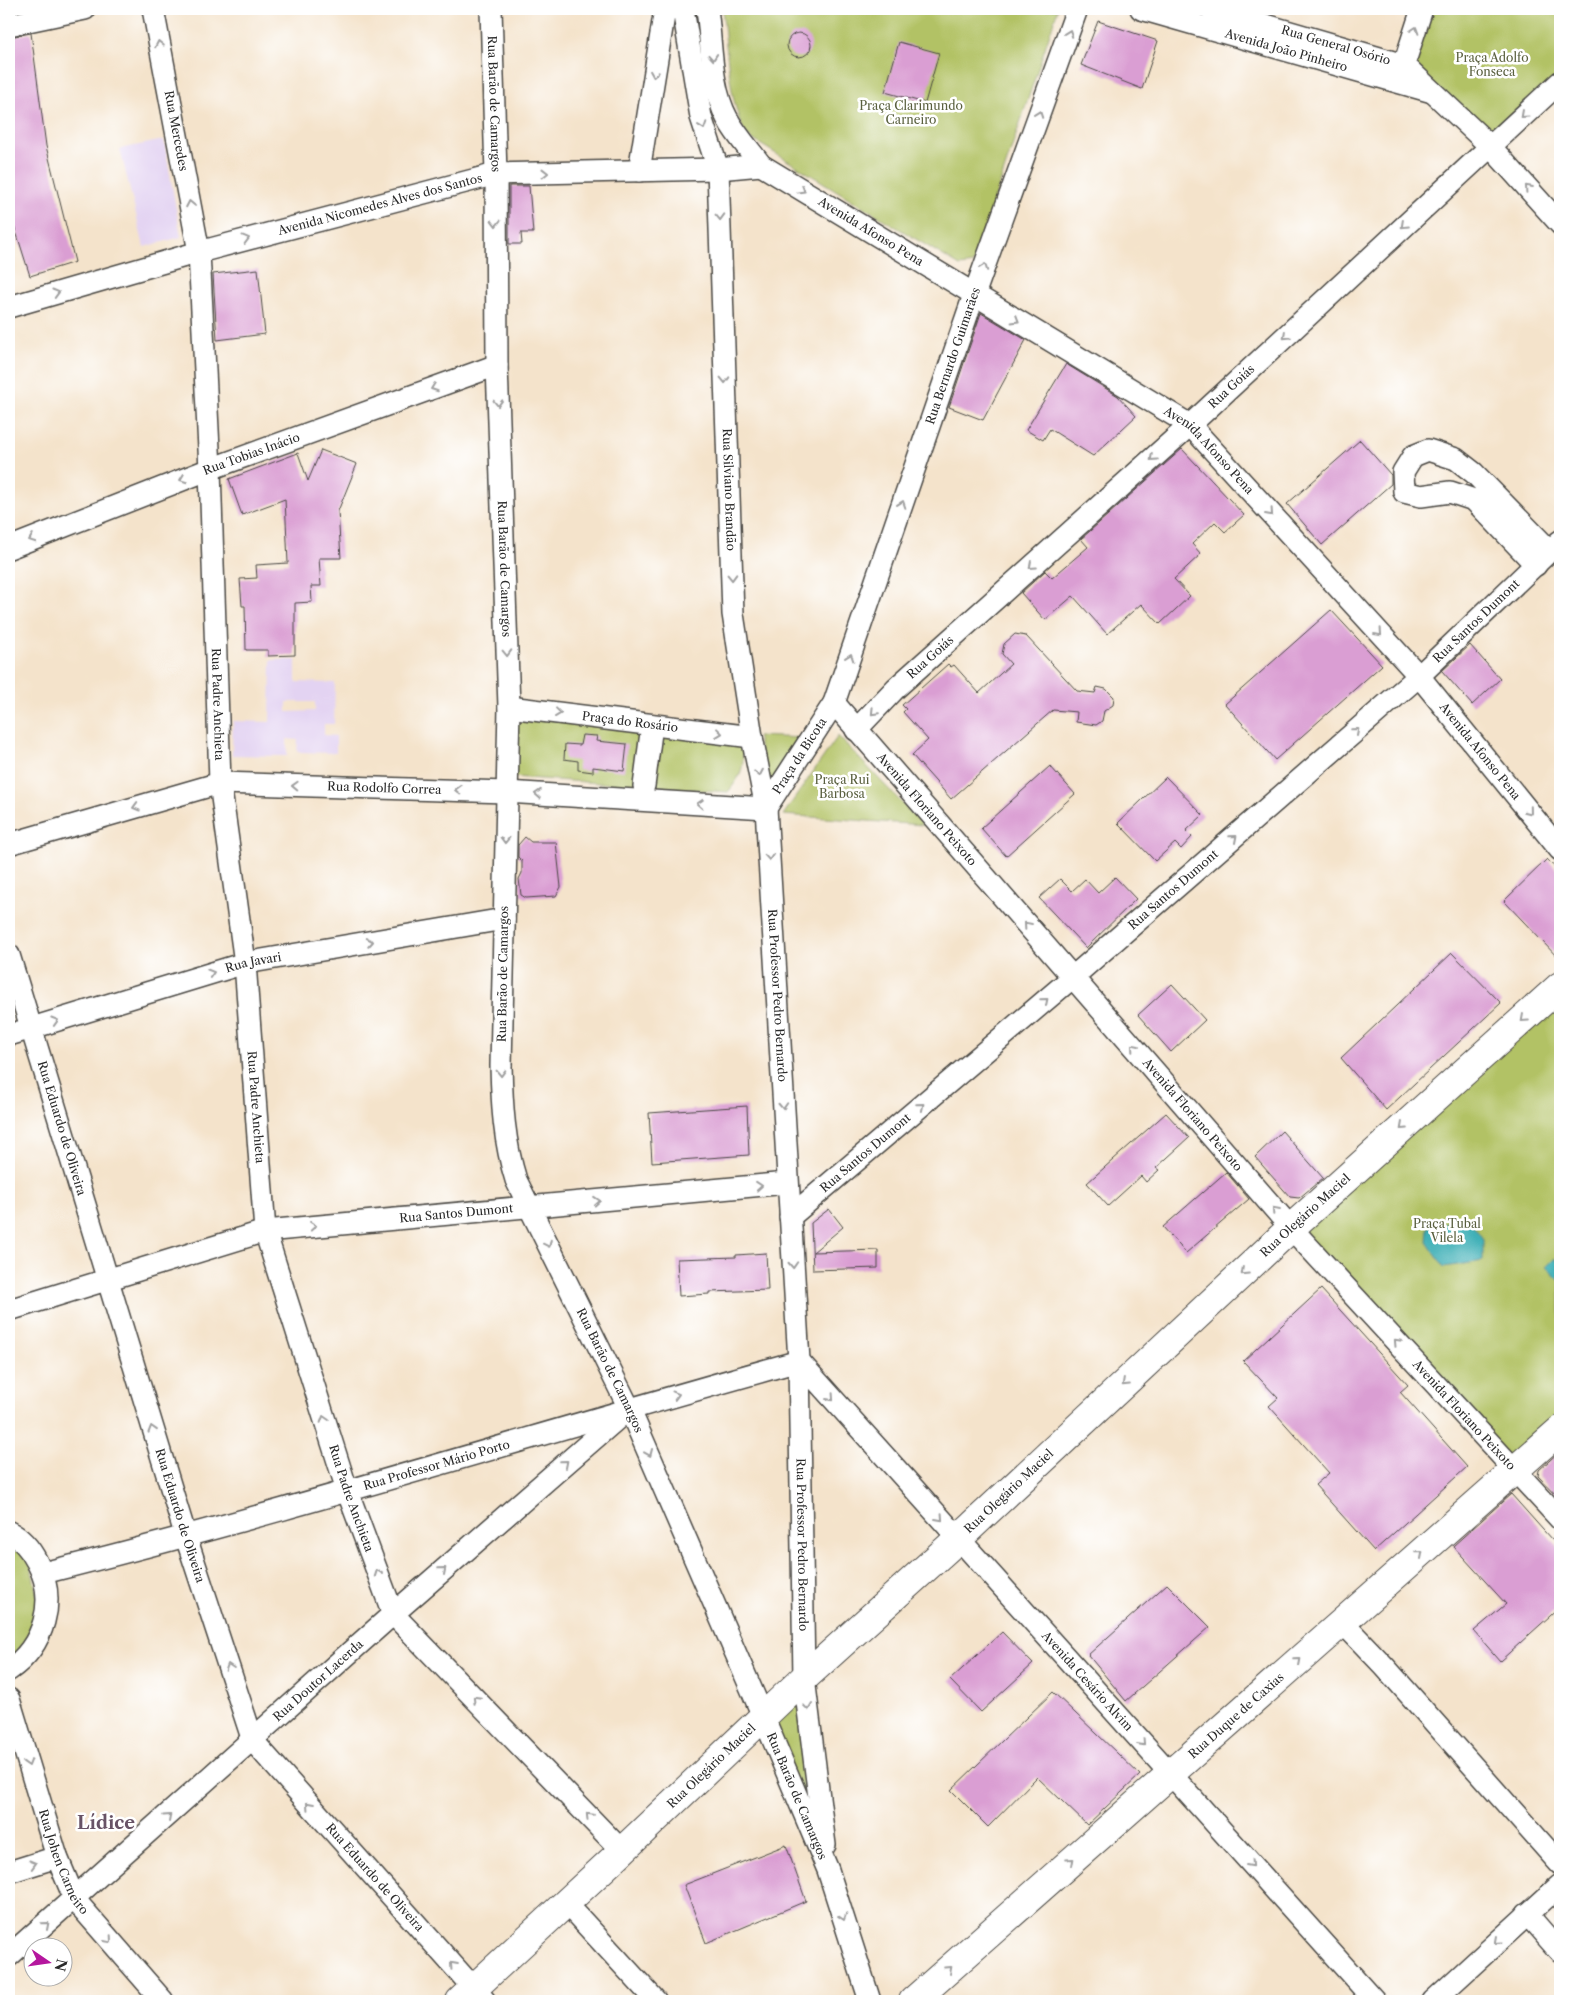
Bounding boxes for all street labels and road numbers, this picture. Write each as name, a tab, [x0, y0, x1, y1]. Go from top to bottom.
street label: Rua General Osório	[1280, 22, 1392, 68]
street label: Avenida João Pinheiro	[1222, 25, 1349, 75]
street label: Rua Barão de Camargos	[485, 36, 504, 172]
street label: Rua Mercedes	[162, 89, 191, 172]
street label: Avenida Nicomedes Alves dos Santos	[275, 170, 484, 238]
street label: Avenida Afonso Pena	[815, 193, 927, 269]
street label: Rua Bernardo Guimarães	[922, 285, 983, 426]
street label: Rua Goiás	[1205, 361, 1257, 411]
street label: Avenida Afonso Pena	[1160, 402, 1258, 497]
street label: Rua Silviano Brandão	[720, 428, 739, 551]
street label: Rua Tobias Inácio	[201, 429, 302, 478]
street label: Rua Barão de Camargos	[495, 500, 515, 637]
street label: Rua Santos Dumont	[1430, 575, 1523, 666]
street label: Rua Goiás	[903, 632, 957, 682]
street label: Rua Padre Anchieta	[209, 648, 227, 761]
street label: Avenida Afonso Pena	[1436, 699, 1525, 803]
street label: Praça do Rosário	[581, 708, 679, 735]
street label: Praça da Bicota	[769, 714, 830, 797]
street label: Avenida Floriano Peixoto	[873, 749, 980, 868]
street label: Rua Rodolfo Correa	[327, 778, 442, 797]
street label: Rua Santos Dumont	[1125, 846, 1221, 932]
street label: Rua Barão de Camargos	[494, 906, 511, 1042]
street label: Rua Professor Pedro Bernardo	[765, 908, 790, 1082]
street label: Rua Javari	[223, 949, 283, 976]
street label: Rua Padre Anchieta	[245, 1050, 268, 1164]
street label: Avenida Floriano Peixoto	[1139, 1054, 1246, 1174]
street label: Rua Eduardo de Oliveira	[35, 1059, 90, 1198]
street label: Rua Santos Dumont	[817, 1109, 914, 1195]
street label: Rua Olegário Maciel	[1257, 1170, 1353, 1260]
street label: Rua Santos Dumont	[399, 1200, 514, 1226]
street label: Rua Barão de Camargos	[574, 1305, 647, 1435]
street label: Avenida Floriano Peixoto	[1409, 1356, 1519, 1473]
street label: Rua Professor Mário Porto	[361, 1436, 511, 1493]
street label: Rua Padre Anchieta	[326, 1443, 377, 1554]
street label: Rua Eduardo de Oliveira	[152, 1446, 209, 1585]
street label: Rua Olegário Maciel	[961, 1446, 1057, 1536]
street label: Rua Professor Pedro Bernardo	[794, 1458, 811, 1631]
street label: Avenida Cesário Alvim	[1038, 1627, 1136, 1734]
street label: Rua Doutor Lacerda	[270, 1636, 366, 1724]
street label: Rua Duque de Caxias	[1185, 1669, 1287, 1762]
street label: Rua Olegário Maciel	[664, 1720, 759, 1811]
street label: Rua Barão de Camargos	[764, 1730, 831, 1862]
street label: Rua Johen Carneiro	[36, 1807, 92, 1917]
street label: Rua Eduardo de Oliveira	[323, 1820, 428, 1935]

